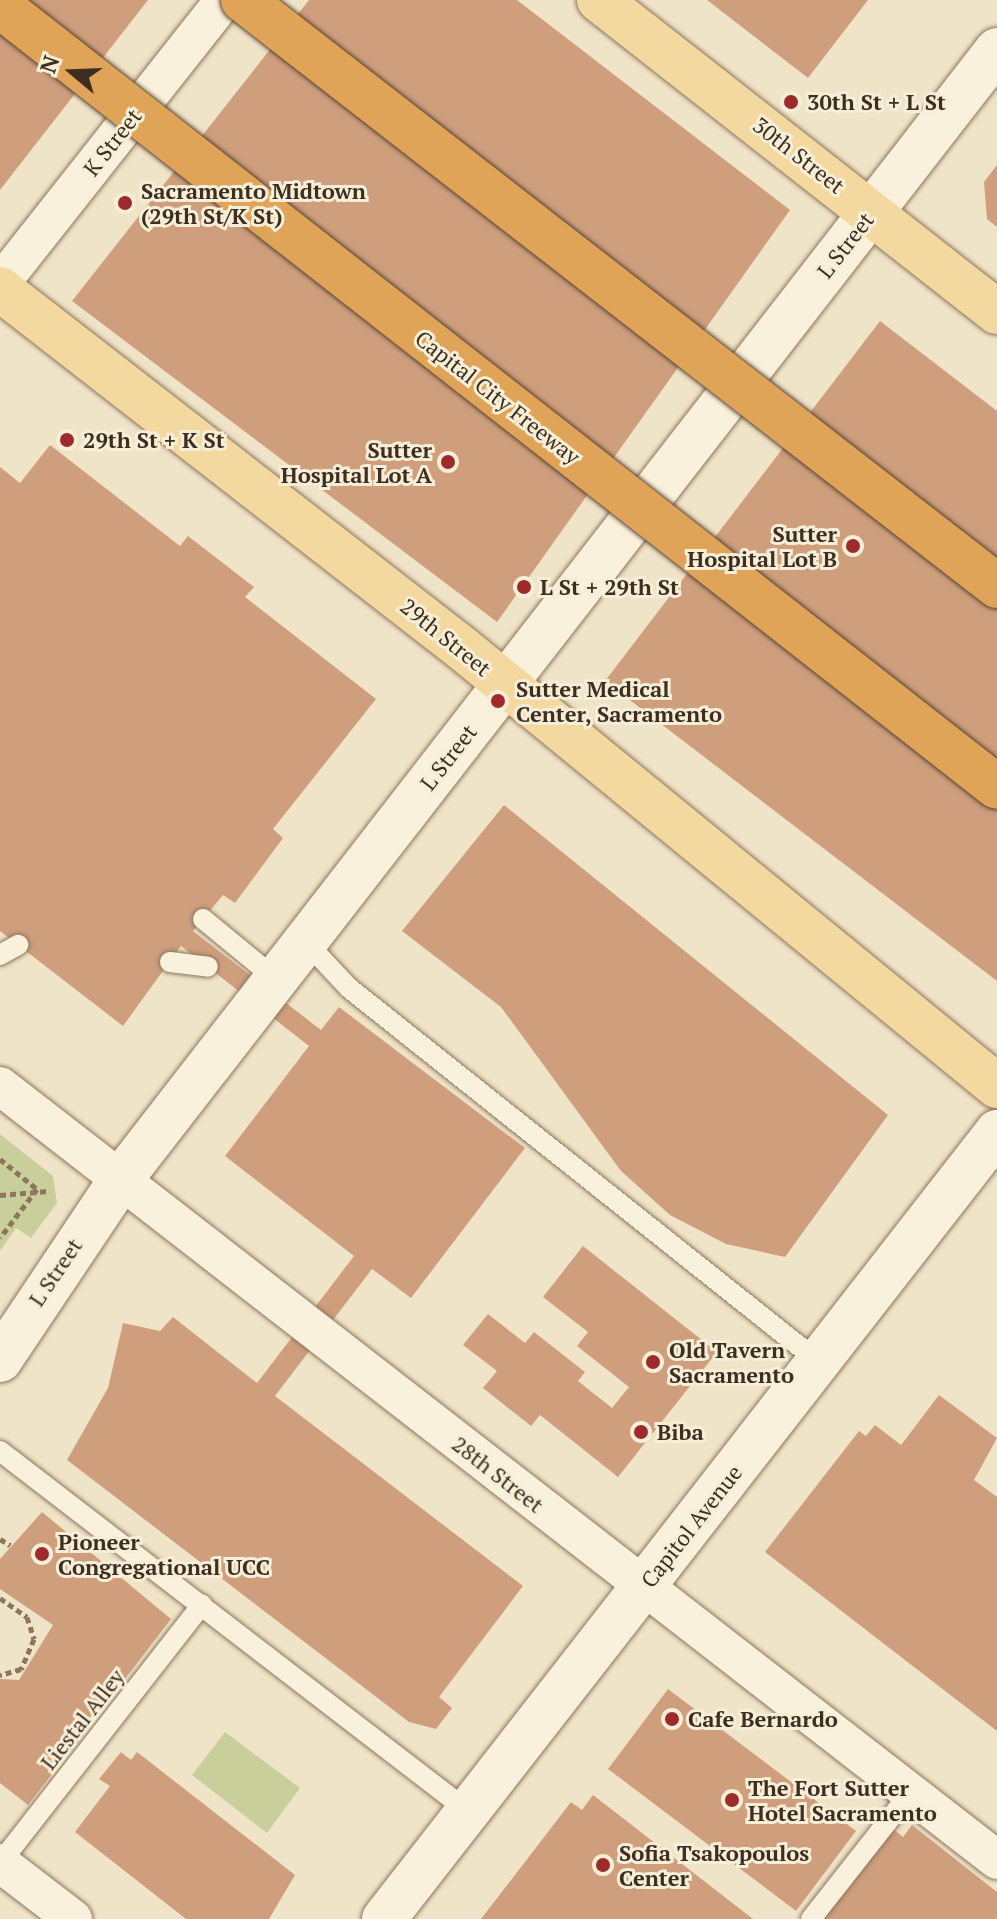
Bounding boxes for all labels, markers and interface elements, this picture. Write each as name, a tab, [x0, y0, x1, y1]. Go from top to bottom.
north arrow	[32, 32, 112, 112]
text: N	[32, 51, 65, 77]
place label: 30th St + L St	[807, 89, 946, 115]
marker: 30th St + L St	[782, 93, 800, 111]
street label: K Street	[78, 103, 146, 181]
street label: 30th Street	[748, 111, 850, 199]
place label: Sacramento Midtown (29th St/K St)	[141, 177, 366, 228]
marker: Sacramento Midtown (29th St/K St)	[116, 194, 134, 212]
street label: L Street	[811, 207, 879, 283]
street label: Capital City Freeway	[410, 324, 586, 470]
place label: 29th St + K St	[83, 427, 225, 453]
marker: 29th St + K St	[58, 431, 76, 449]
place label: Sutter Hospital Lot A	[281, 436, 432, 488]
marker: Sutter Hospital Lot A	[439, 453, 457, 471]
place label: Sutter Hospital Lot B	[687, 520, 837, 572]
marker: Sutter Hospital Lot B	[844, 537, 862, 555]
place label: L St + 29th St	[540, 574, 679, 600]
marker: L St + 29th St	[515, 578, 533, 596]
street label: 29th Street	[396, 593, 496, 681]
place label: Sutter Medical Center, Sacramento	[516, 675, 723, 726]
marker: Sutter Medical Center, Sacramento	[487, 690, 509, 712]
street label: L Street	[414, 719, 482, 795]
street label: L Street	[23, 1233, 87, 1311]
place label: Old Tavern Sacramento	[669, 1336, 794, 1388]
marker: Old Tavern Sacramento	[644, 1353, 662, 1371]
place label: Biba	[657, 1419, 704, 1445]
marker: Biba	[632, 1423, 650, 1441]
street label: 28th Street	[447, 1430, 549, 1518]
street label: Capitol Avenue	[635, 1459, 747, 1593]
place label: Pioneer Congregational UCC	[58, 1528, 270, 1580]
marker: Pioneer Congregational UCC	[33, 1545, 51, 1563]
street label: Liestal Alley	[34, 1663, 130, 1775]
place label: Cafe Bernardo	[688, 1706, 838, 1732]
marker: Cafe Bernardo	[663, 1710, 681, 1728]
place label: The Fort Sutter Hotel Sacramento	[748, 1774, 937, 1826]
marker: The Fort Sutter Hotel Sacramento	[723, 1791, 741, 1809]
place label: Sofia Tsakopoulos Center	[619, 1839, 809, 1890]
marker: Sofia Tsakopoulos Center	[594, 1856, 612, 1874]

